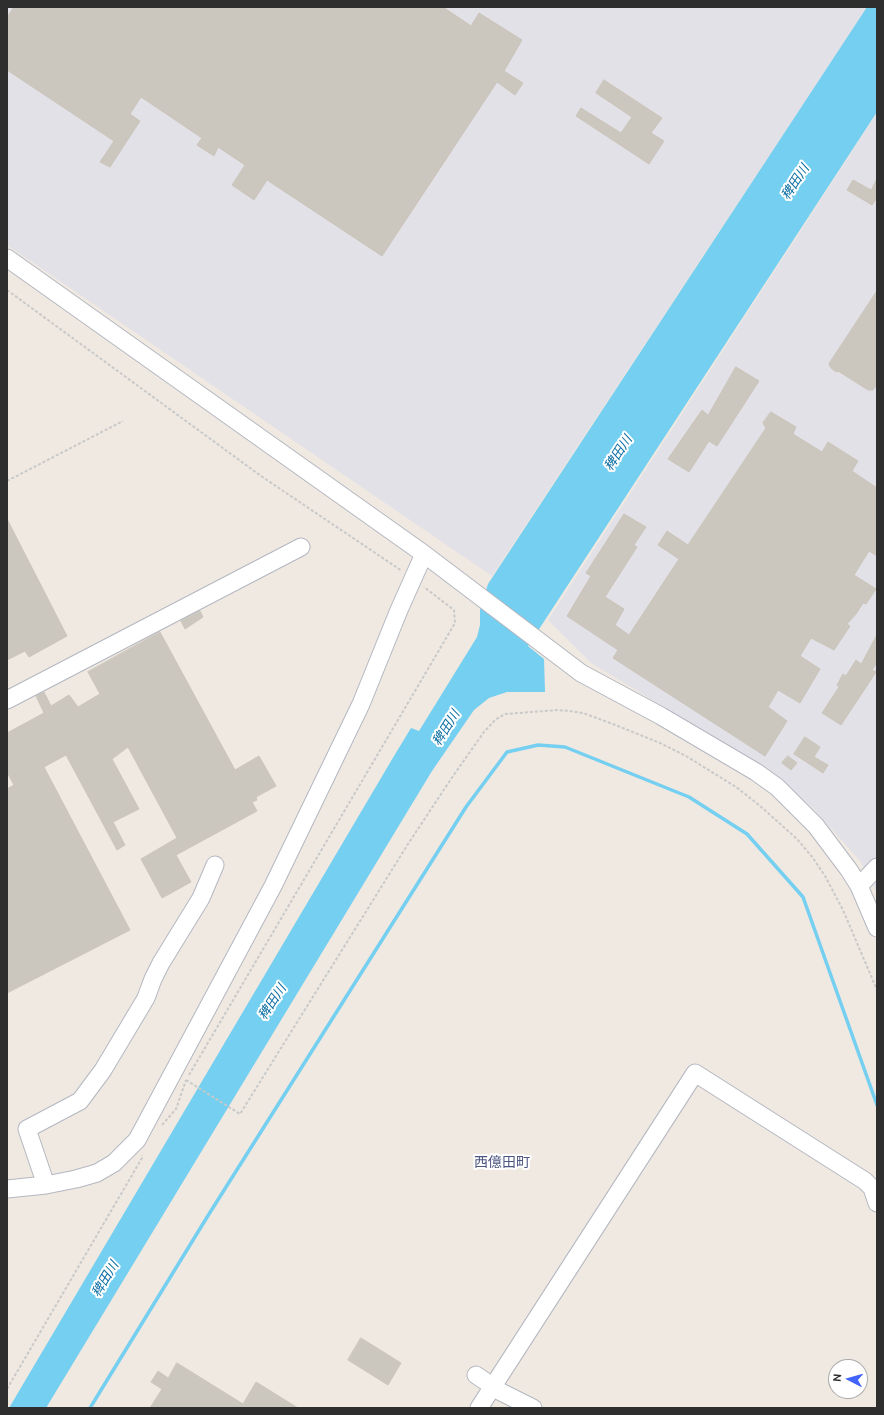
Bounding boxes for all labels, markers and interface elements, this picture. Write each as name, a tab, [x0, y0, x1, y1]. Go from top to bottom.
water label: 稗田川	[778, 161, 812, 203]
water label: 稗田川	[601, 432, 635, 474]
water label: 稗田川	[429, 707, 463, 749]
water label: 稗田川	[255, 981, 289, 1023]
district label: 西億田町	[474, 1154, 530, 1170]
water label: 稗田川	[88, 1258, 122, 1300]
north arrow	[828, 1359, 868, 1399]
text: N	[831, 1373, 843, 1383]

